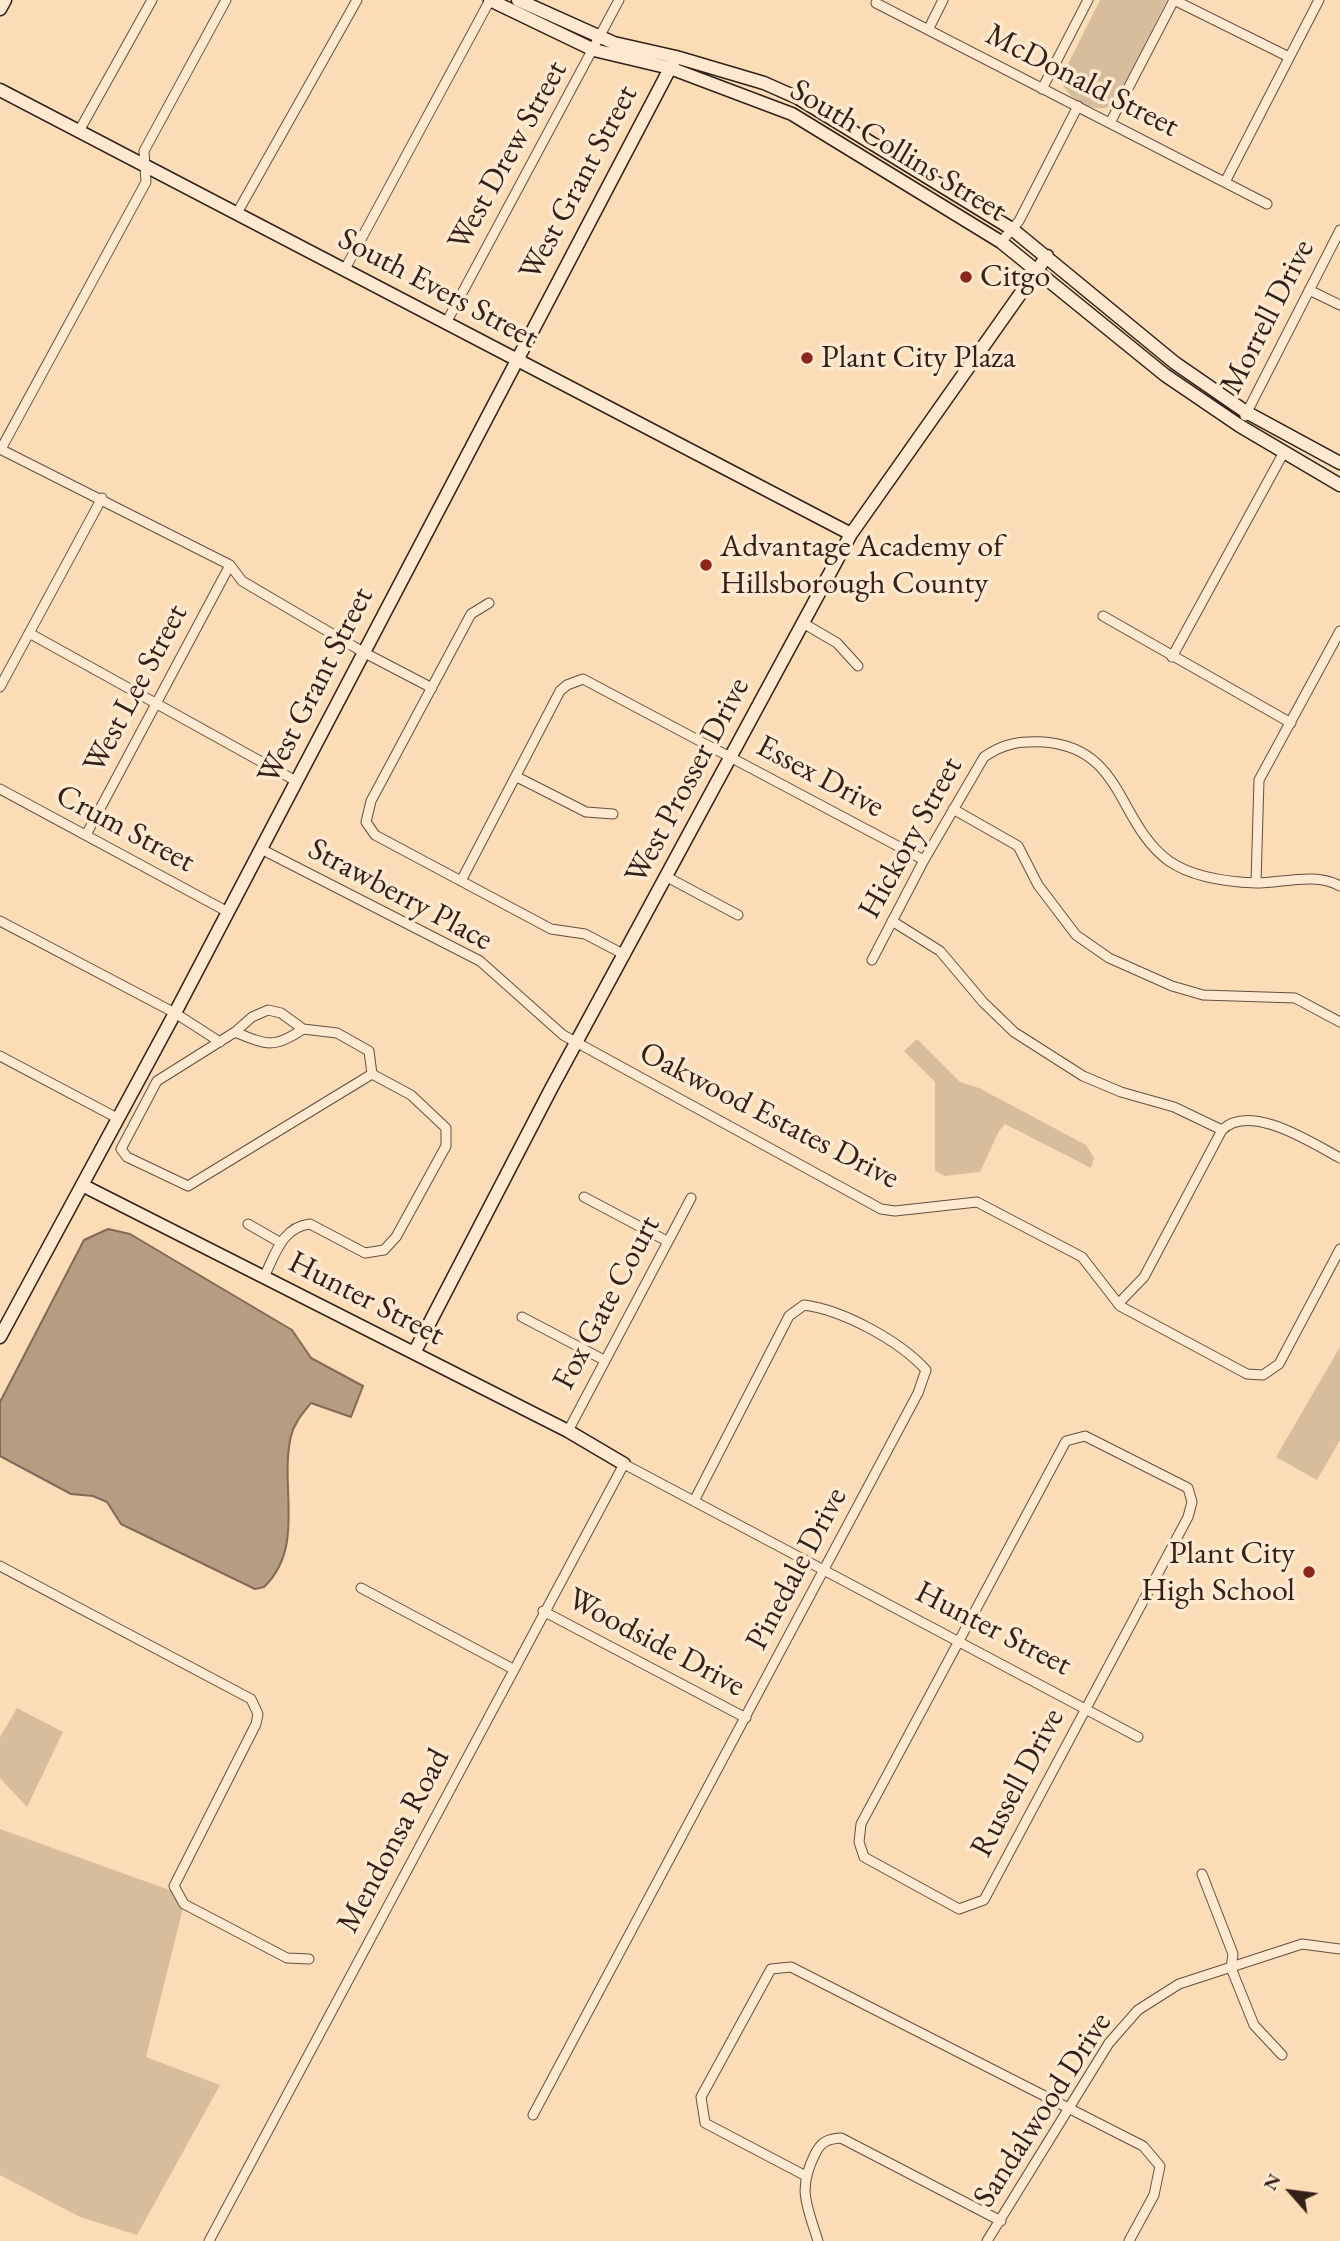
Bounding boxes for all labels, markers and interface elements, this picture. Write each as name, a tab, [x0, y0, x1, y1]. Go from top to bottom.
street label: McDonald Street	[979, 16, 1185, 146]
street label: West Drew Street	[440, 54, 576, 258]
street label: South Collins Street	[783, 71, 1013, 231]
street label: West Grant Street	[511, 79, 647, 287]
street label: South Evers Street	[331, 220, 545, 358]
street label: Morrell Drive	[1213, 233, 1323, 401]
place label: Citgo	[980, 258, 1050, 296]
marker: Citgo	[958, 269, 974, 285]
place label: Plant City Plaza	[821, 339, 1016, 377]
marker: Plant City Plaza	[799, 350, 815, 366]
place label: Advantage Academy of Hillsborough County	[720, 528, 1003, 603]
marker: Advantage Academy of Hillsborough County	[698, 557, 714, 573]
street label: West Grant Street	[250, 581, 382, 791]
street label: West Lee Street	[76, 598, 196, 780]
street label: West Prosser Drive	[617, 671, 759, 891]
street label: Essex Drive	[750, 727, 890, 827]
street label: Hickory Street	[851, 750, 971, 926]
street label: Crum Street	[49, 776, 201, 882]
street label: Strawberry Place	[301, 830, 499, 960]
street label: Oakwood Estates Drive	[633, 1034, 905, 1198]
street label: Fox Gate Court	[545, 1209, 669, 1397]
street label: Hunter Street	[282, 1243, 450, 1355]
street label: Pinedale Drive	[738, 1481, 856, 1657]
place label: Plant City High School	[1141, 1535, 1295, 1610]
marker: Plant City High School	[1301, 1564, 1317, 1580]
street label: Hunter Street	[909, 1573, 1077, 1685]
street label: Woodside Drive	[561, 1580, 751, 1706]
street label: Russell Drive	[963, 1702, 1073, 1864]
street label: Mendonsa Road	[329, 1742, 459, 1940]
street label: Sandalwood Drive	[966, 2005, 1120, 2215]
north arrow	[1256, 2157, 1326, 2227]
text: N	[1257, 2169, 1287, 2195]

